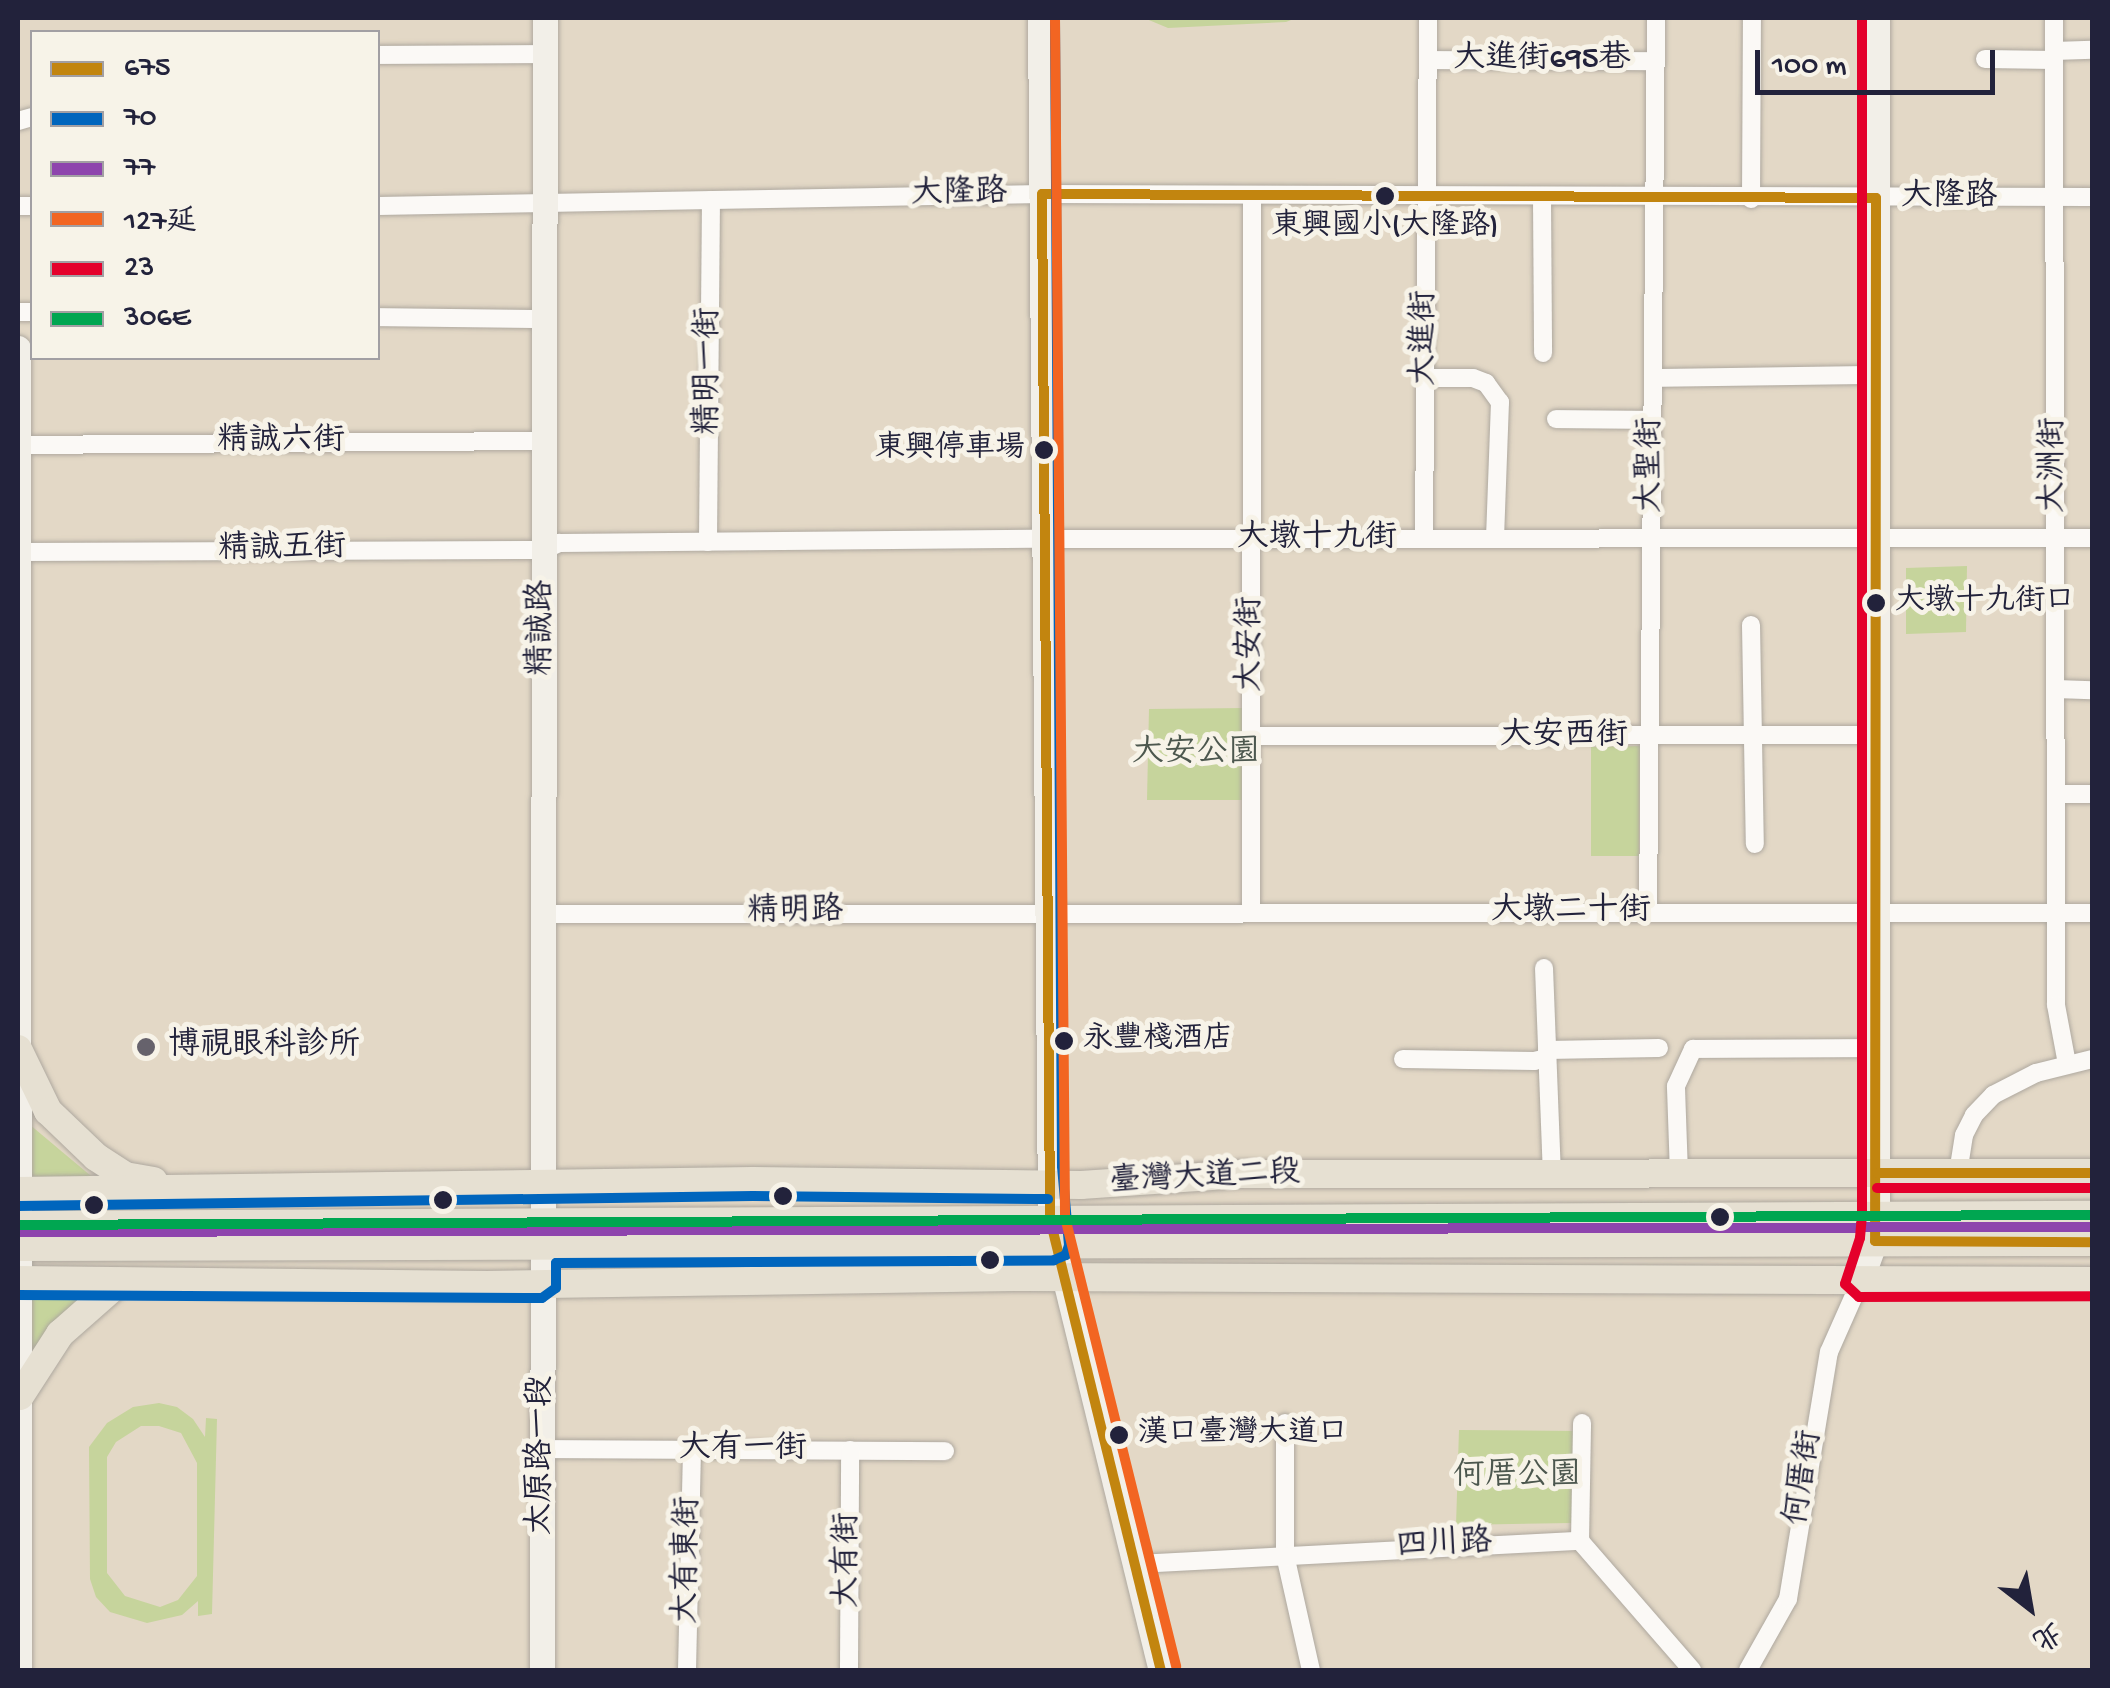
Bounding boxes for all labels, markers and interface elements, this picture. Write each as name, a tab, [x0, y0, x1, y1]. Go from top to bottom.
legend	[30, 30, 380, 360]
scale bar	[1760, 30, 2000, 92]
street label: 大進街695巷	[1453, 41, 1631, 79]
text: 100 m	[1772, 50, 1847, 85]
text: 675	[124, 52, 171, 87]
text: 70	[124, 102, 157, 137]
text: 77	[124, 152, 155, 187]
street label: 大隆路	[911, 175, 1007, 215]
street label: 大隆路	[1901, 179, 1997, 217]
marker: 東興國小(大隆路)	[1375, 186, 1395, 206]
text: 127延	[124, 206, 196, 241]
place label: 東興國小(大隆路)	[1272, 210, 1498, 246]
text: 23	[124, 252, 154, 287]
street label: 大進街	[1407, 290, 1445, 386]
text: 306E	[124, 302, 191, 337]
street label: 精明一街	[691, 307, 729, 435]
street label: 大聖街	[1633, 417, 1671, 513]
street label: 大洲街	[2036, 417, 2074, 513]
street label: 精誠六街	[217, 423, 345, 461]
place label: 東興停車場	[875, 432, 1025, 468]
marker: 東興停車場	[1034, 440, 1054, 460]
street label: 大墩十九街	[1237, 520, 1397, 558]
street label: 精誠五街	[218, 530, 346, 570]
street label: 精誠路	[524, 580, 562, 676]
place label: 大墩十九街口	[1895, 585, 2075, 621]
marker: 大墩十九街口	[1866, 593, 1886, 613]
street label: 大安街	[1233, 596, 1271, 692]
street label: 大安西街	[1500, 718, 1628, 756]
park label: 大安公園	[1132, 735, 1260, 773]
street label: 精明路	[747, 893, 843, 933]
street label: 大墩二十街	[1491, 893, 1651, 931]
place label: 永豐棧酒店	[1083, 1023, 1233, 1059]
place label: 博視眼科診所	[168, 1028, 360, 1066]
marker: 永豐棧酒店	[1054, 1031, 1074, 1051]
marker: 博視眼科診所	[133, 1034, 159, 1060]
street label: 臺灣大道二段	[1108, 1155, 1302, 1203]
unlabelled marker	[773, 1186, 793, 1206]
unlabelled marker	[433, 1190, 453, 1210]
unlabelled marker	[84, 1195, 104, 1215]
unlabelled marker	[1710, 1207, 1730, 1227]
unlabelled marker	[980, 1250, 1000, 1270]
street label: 太原路一段	[523, 1375, 561, 1535]
place label: 漢口臺灣大道口	[1138, 1417, 1348, 1453]
marker: 漢口臺灣大道口	[1109, 1425, 1129, 1445]
street label: 何厝街	[1779, 1428, 1831, 1528]
street label: 大有一街	[679, 1431, 807, 1469]
park label: 何厝公園	[1453, 1458, 1581, 1496]
street label: 大有東街	[669, 1496, 709, 1624]
street label: 大有街	[830, 1512, 868, 1608]
street label: 四川路	[1395, 1524, 1493, 1568]
north arrow	[1980, 1558, 2080, 1658]
text: 北	[2025, 1613, 2066, 1655]

